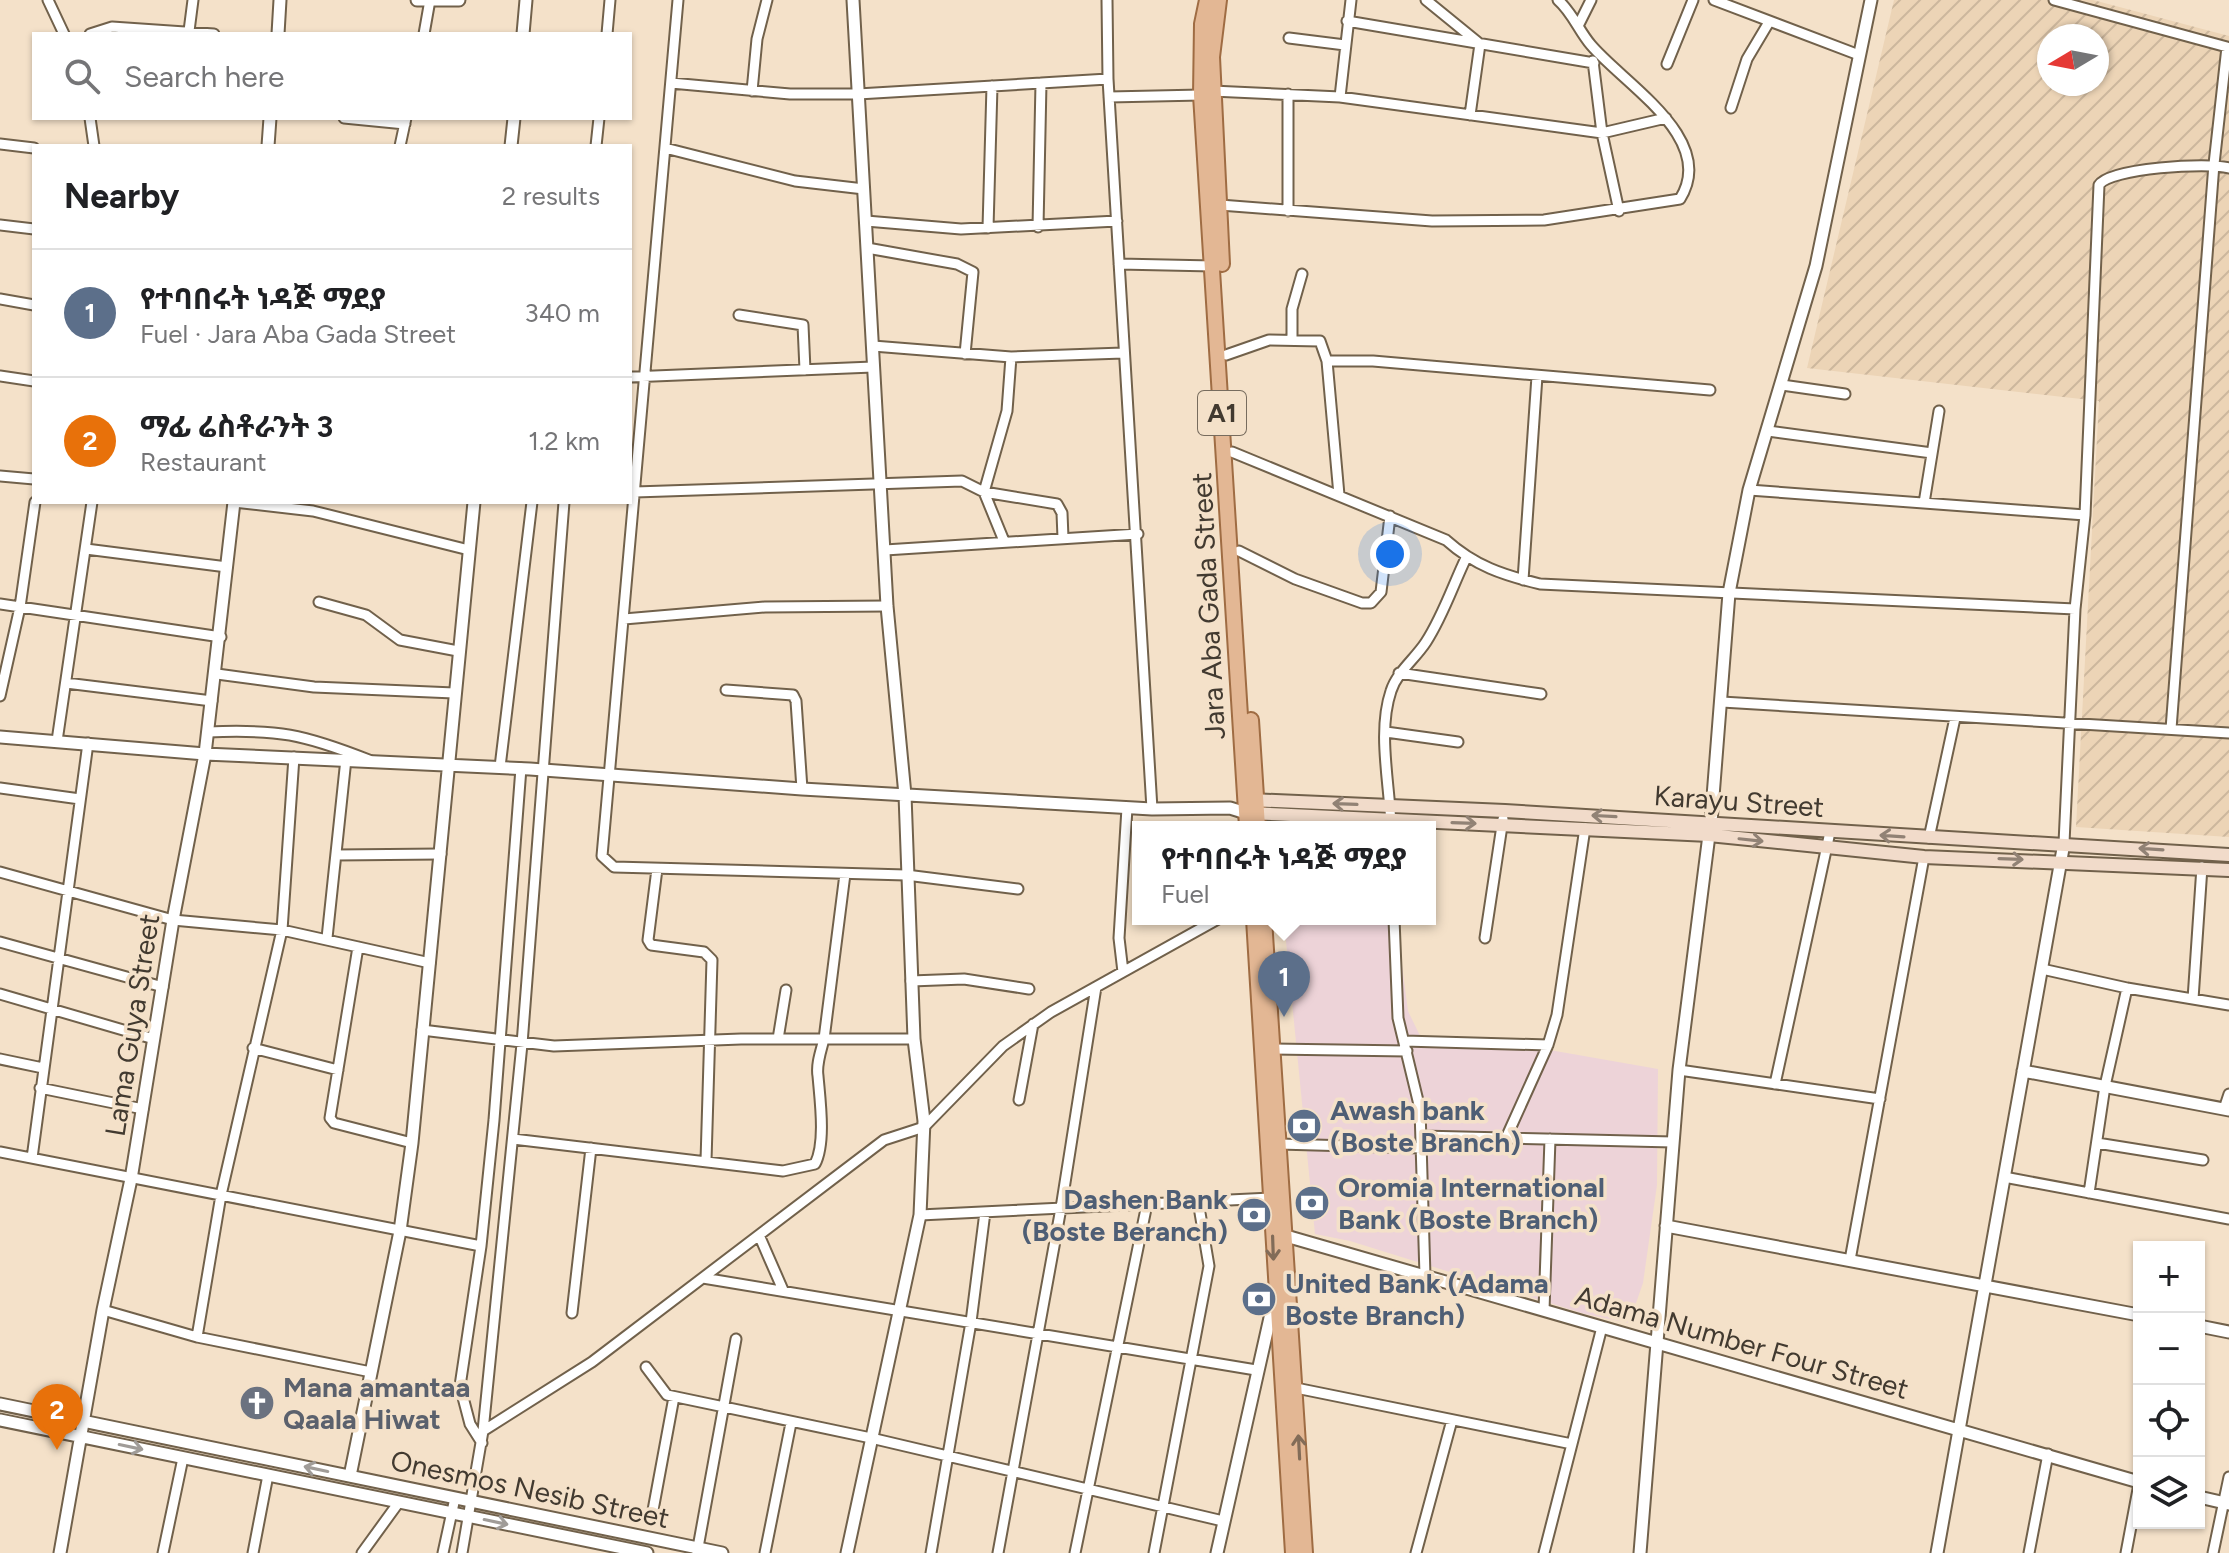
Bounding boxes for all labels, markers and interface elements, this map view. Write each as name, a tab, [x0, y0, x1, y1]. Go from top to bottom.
north arrow	[2037, 24, 2109, 96]
search box	[32, 32, 632, 120]
icon: search	[60, 54, 104, 98]
text: Search here	[124, 58, 284, 95]
text: Nearby	[64, 176, 179, 217]
text: 2 results	[502, 180, 600, 212]
text: የተባበሩት ነዳጅ ማደያ	[140, 280, 386, 317]
text: 1	[85, 297, 95, 329]
text: 340 m	[524, 297, 600, 329]
text: Fuel · Jara Aba Gada Street	[140, 318, 456, 350]
road number: A1	[1198, 391, 1246, 435]
text: ማፊ ሬስቶራንት 3	[140, 408, 333, 445]
text: 2	[82, 425, 98, 457]
text: 1.2 km	[528, 425, 600, 457]
text: Restaurant	[140, 446, 267, 478]
street label: Jara Aba Gada Street	[1184, 472, 1232, 740]
your location	[1370, 534, 1410, 574]
street label: Karayu Street	[1653, 778, 1825, 824]
one-way arrow	[1332, 796, 1359, 811]
one-way arrow	[1591, 809, 1618, 824]
one-way arrow	[1450, 815, 1477, 830]
popup	[1132, 821, 1436, 925]
one-way arrow	[1879, 828, 1906, 843]
one-way arrow	[1738, 832, 1764, 847]
text: የተባበሩት ነዳጅ ማደያ	[1161, 840, 1407, 877]
one-way arrow	[2138, 841, 2165, 856]
one-way arrow	[1997, 852, 2024, 867]
text: Fuel	[1161, 878, 1209, 910]
street label: Lama Guya Street	[98, 911, 166, 1139]
pin: 1	[1258, 951, 1310, 1017]
place label: Awash bank (Boste Branch)	[1330, 1093, 1521, 1159]
bank icon: Awash bank (Boste Branch)	[1285, 1107, 1323, 1145]
place label: Oromia International Bank (Boste Branch)	[1338, 1170, 1605, 1236]
place label: Dashen Bank (Boste Beranch)	[1022, 1182, 1228, 1248]
bank icon: Oromia International Bank (Boste Branch)	[1293, 1184, 1331, 1222]
bank icon: Dashen Bank (Boste Beranch)	[1235, 1196, 1273, 1234]
one-way arrow	[1266, 1234, 1281, 1261]
map controls	[2133, 1241, 2205, 1529]
button: +	[2133, 1241, 2205, 1313]
place label: United Bank (Adama Boste Branch)	[1285, 1266, 1549, 1332]
street label: Adama Number Four Street	[1571, 1278, 1913, 1406]
bank icon: United Bank (Adama Boste Branch)	[1240, 1280, 1278, 1318]
button: −	[2133, 1313, 2205, 1385]
place label: Mana amantaa Qaala Hiwat	[283, 1370, 470, 1436]
pin: 2	[31, 1384, 83, 1450]
church icon: Mana amantaa Qaala Hiwat	[238, 1384, 276, 1422]
button: locate	[2133, 1385, 2205, 1457]
one-way arrow	[1291, 1434, 1306, 1461]
one-way arrow	[118, 1440, 144, 1455]
street label: Onesmos Nesib Street	[388, 1443, 672, 1535]
button: layers	[2133, 1457, 2205, 1529]
one-way arrow	[304, 1460, 330, 1475]
one-way arrow	[482, 1515, 508, 1530]

